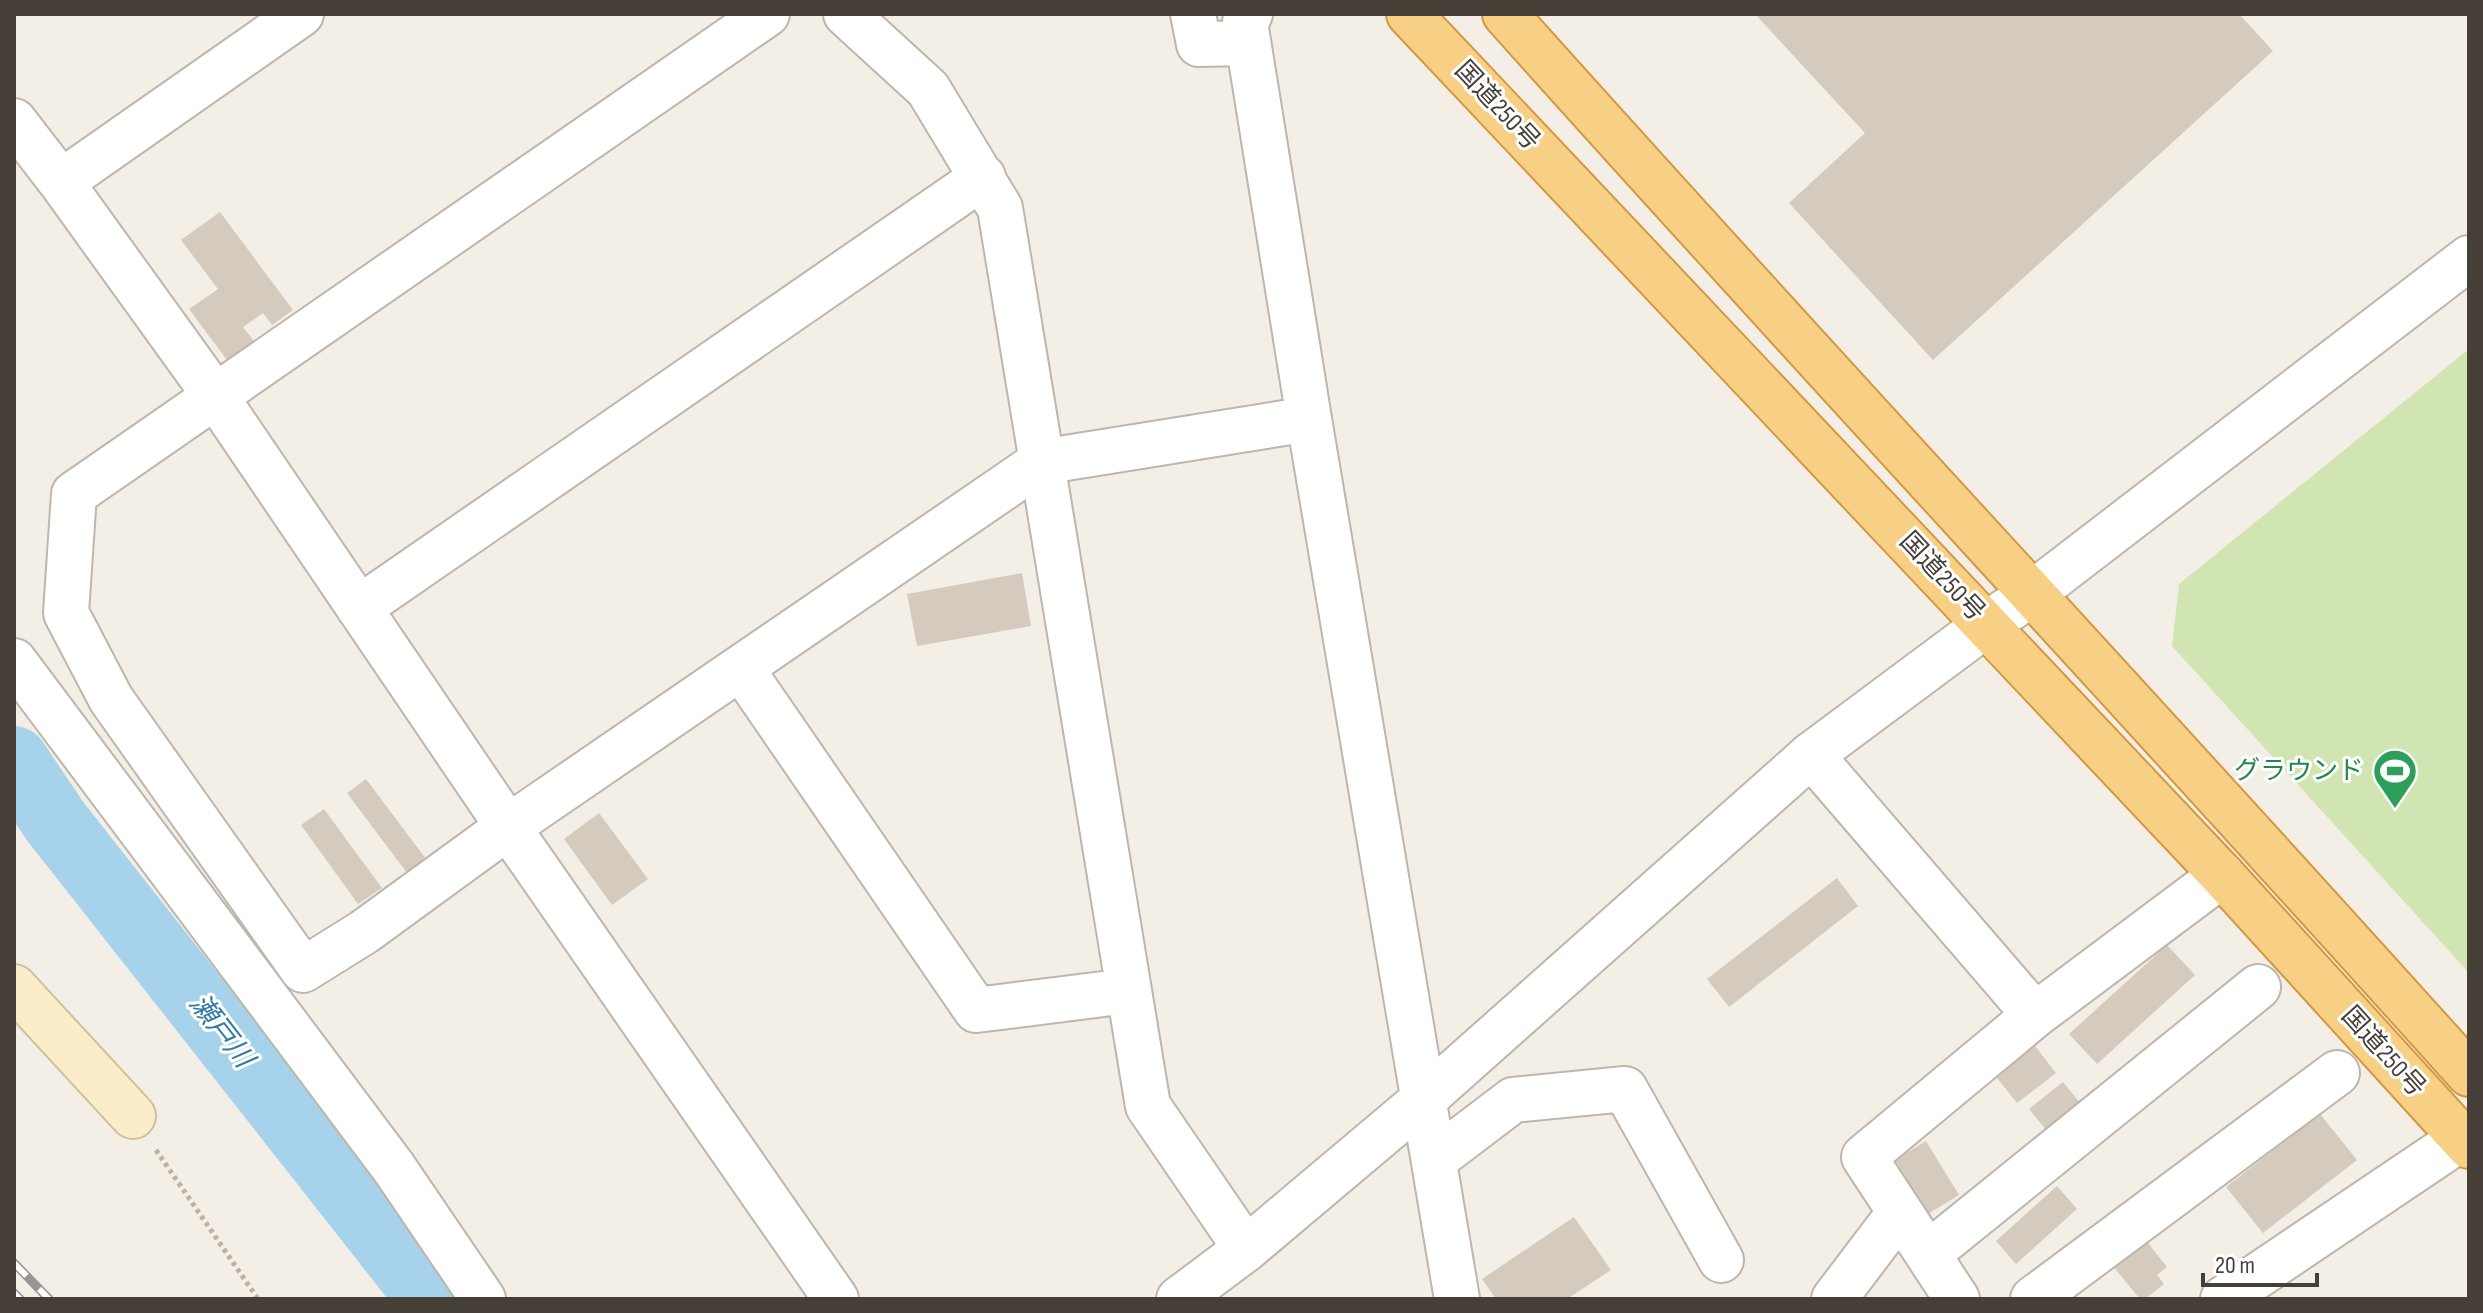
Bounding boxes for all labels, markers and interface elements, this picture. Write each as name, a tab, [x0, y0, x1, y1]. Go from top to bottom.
street label: 国道250号	[1448, 55, 1546, 157]
street label: 国道250号	[1893, 526, 1991, 628]
sports icon: グラウンド	[2371, 747, 2419, 810]
place label: グラウンド	[2234, 756, 2364, 787]
water label: 瀬戸川	[182, 988, 262, 1077]
street label: 国道250号	[2334, 1000, 2432, 1104]
scale bar	[2203, 1237, 2317, 1287]
text: 20 m	[2215, 1251, 2255, 1280]

